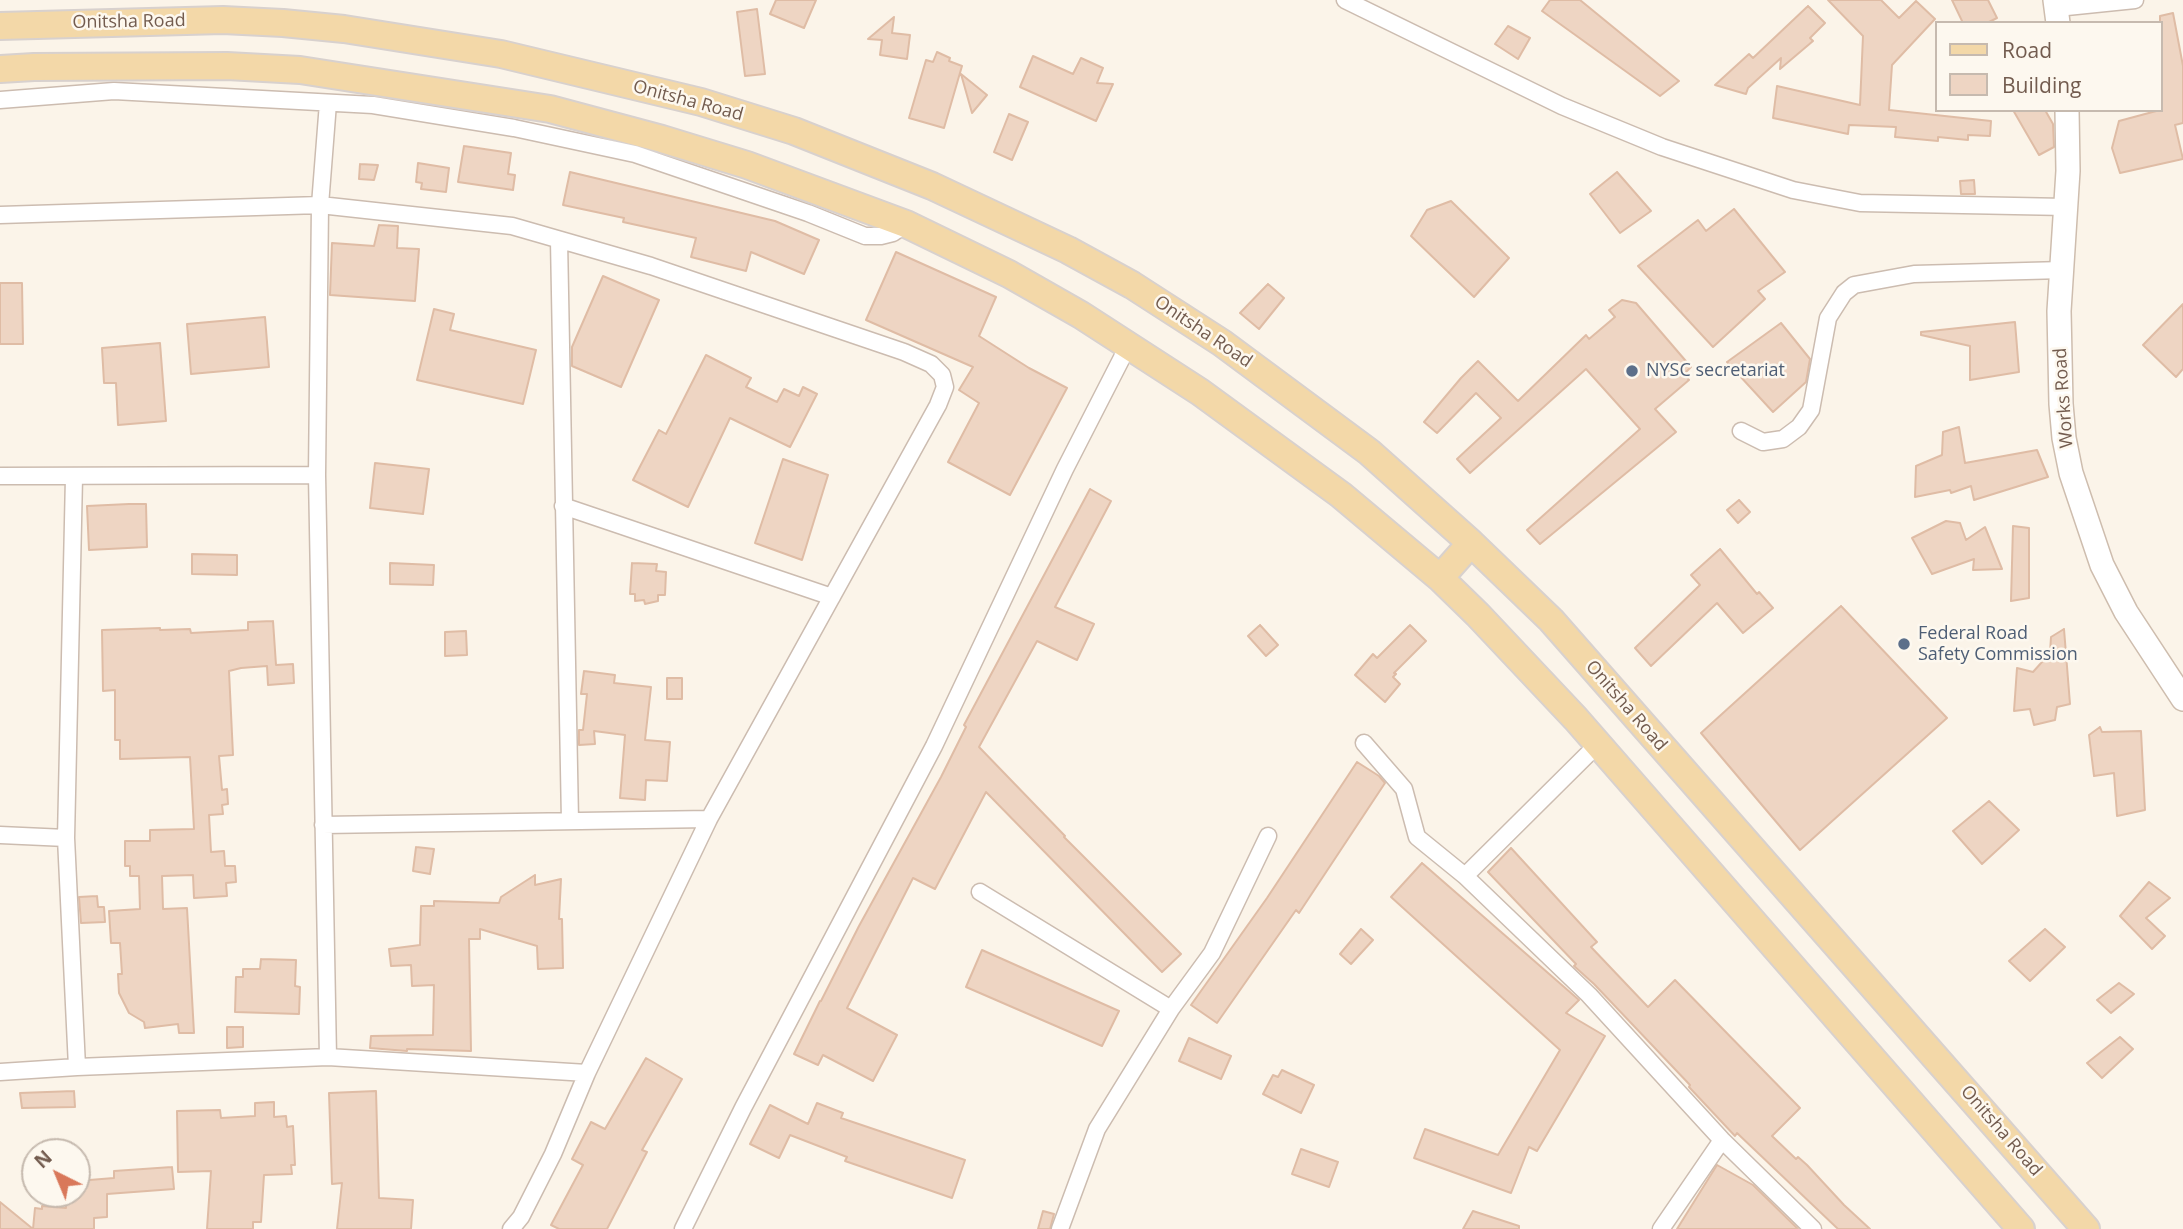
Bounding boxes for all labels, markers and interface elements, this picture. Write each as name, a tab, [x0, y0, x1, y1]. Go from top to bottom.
street label: Onitsha Road	[72, 10, 186, 34]
legend	[1934, 21, 2162, 112]
text: Road	[2002, 36, 2052, 64]
text: Building	[2002, 71, 2081, 99]
street label: Onitsha Road	[631, 76, 745, 126]
street label: Onitsha Road	[1150, 291, 1256, 373]
street label: Works Road	[2050, 347, 2078, 449]
place label: NYSC secretariat	[1646, 360, 1785, 382]
marker: NYSC secretariat	[1624, 363, 1640, 379]
place label: Federal Road Safety Commission	[1918, 623, 2078, 666]
marker: Federal Road Safety Commission	[1896, 636, 1912, 652]
street label: Onitsha Road	[1581, 656, 1671, 756]
street label: Onitsha Road	[1956, 1081, 2046, 1181]
north arrow	[21, 1138, 91, 1208]
text: N	[29, 1144, 58, 1174]

